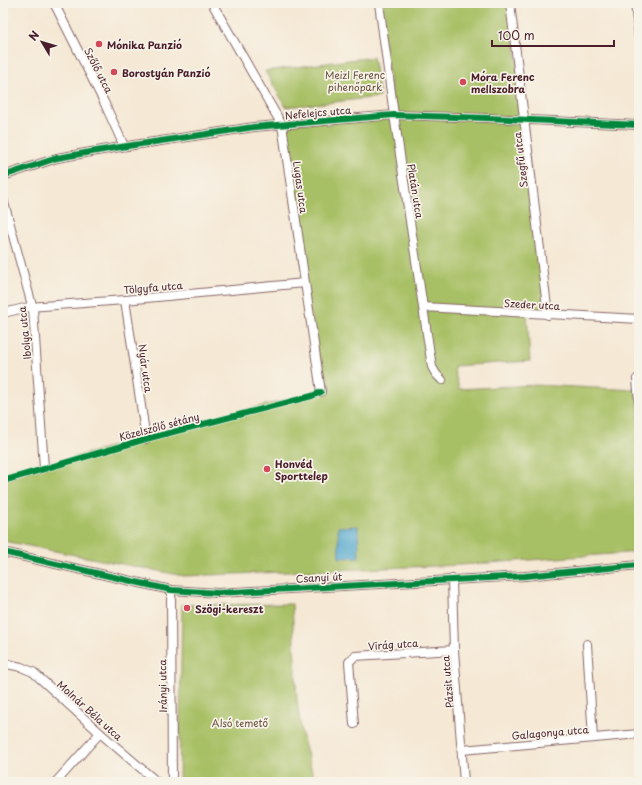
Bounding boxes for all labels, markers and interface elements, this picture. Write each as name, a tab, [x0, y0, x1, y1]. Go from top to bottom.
north arrow	[22, 22, 62, 62]
scale bar	[492, 22, 614, 48]
text: 100 m	[498, 26, 535, 44]
text: N	[24, 27, 43, 44]
place label: Mónika Panzió	[107, 37, 182, 52]
marker: Mónika Panzió	[94, 39, 104, 49]
street label: Szőlő utca	[81, 45, 117, 96]
place label: Borostyán Panzió	[122, 65, 210, 80]
marker: Borostyán Panzió	[109, 67, 119, 77]
park label: Meizl Ferenc pihenőpark	[325, 67, 385, 94]
place label: Móra Ferenc mellszobra	[471, 69, 535, 96]
marker: Móra Ferenc mellszobra	[458, 77, 468, 87]
street label: Nefelejcs utca	[284, 102, 352, 122]
street label: Szegfű utca	[509, 131, 531, 189]
street label: Lugas utca	[290, 160, 312, 215]
street label: Platán utca	[404, 163, 428, 220]
street label: Tölgyfa utca	[123, 277, 184, 297]
street label: Szeder utca	[504, 295, 561, 313]
street label: Ibolya utca	[14, 305, 34, 360]
street label: Nyár utca	[134, 343, 157, 394]
street label: Közelszőlő sétány	[117, 408, 201, 444]
place label: Honvéd Sporttelep	[275, 456, 328, 483]
marker: Honvéd Sporttelep	[262, 464, 272, 474]
street label: Csanyi út	[295, 568, 343, 586]
place label: Szögi-kereszt	[195, 601, 264, 616]
marker: Szögi-kereszt	[182, 603, 192, 613]
street label: Virág utca	[367, 635, 419, 653]
street label: Pázsit utca	[437, 654, 457, 709]
street label: Irányi utca	[154, 659, 170, 713]
street label: Molnár Béla utca	[54, 677, 127, 744]
park label: Alsó temető	[212, 715, 269, 730]
street label: Galagonya utca	[511, 721, 590, 743]

